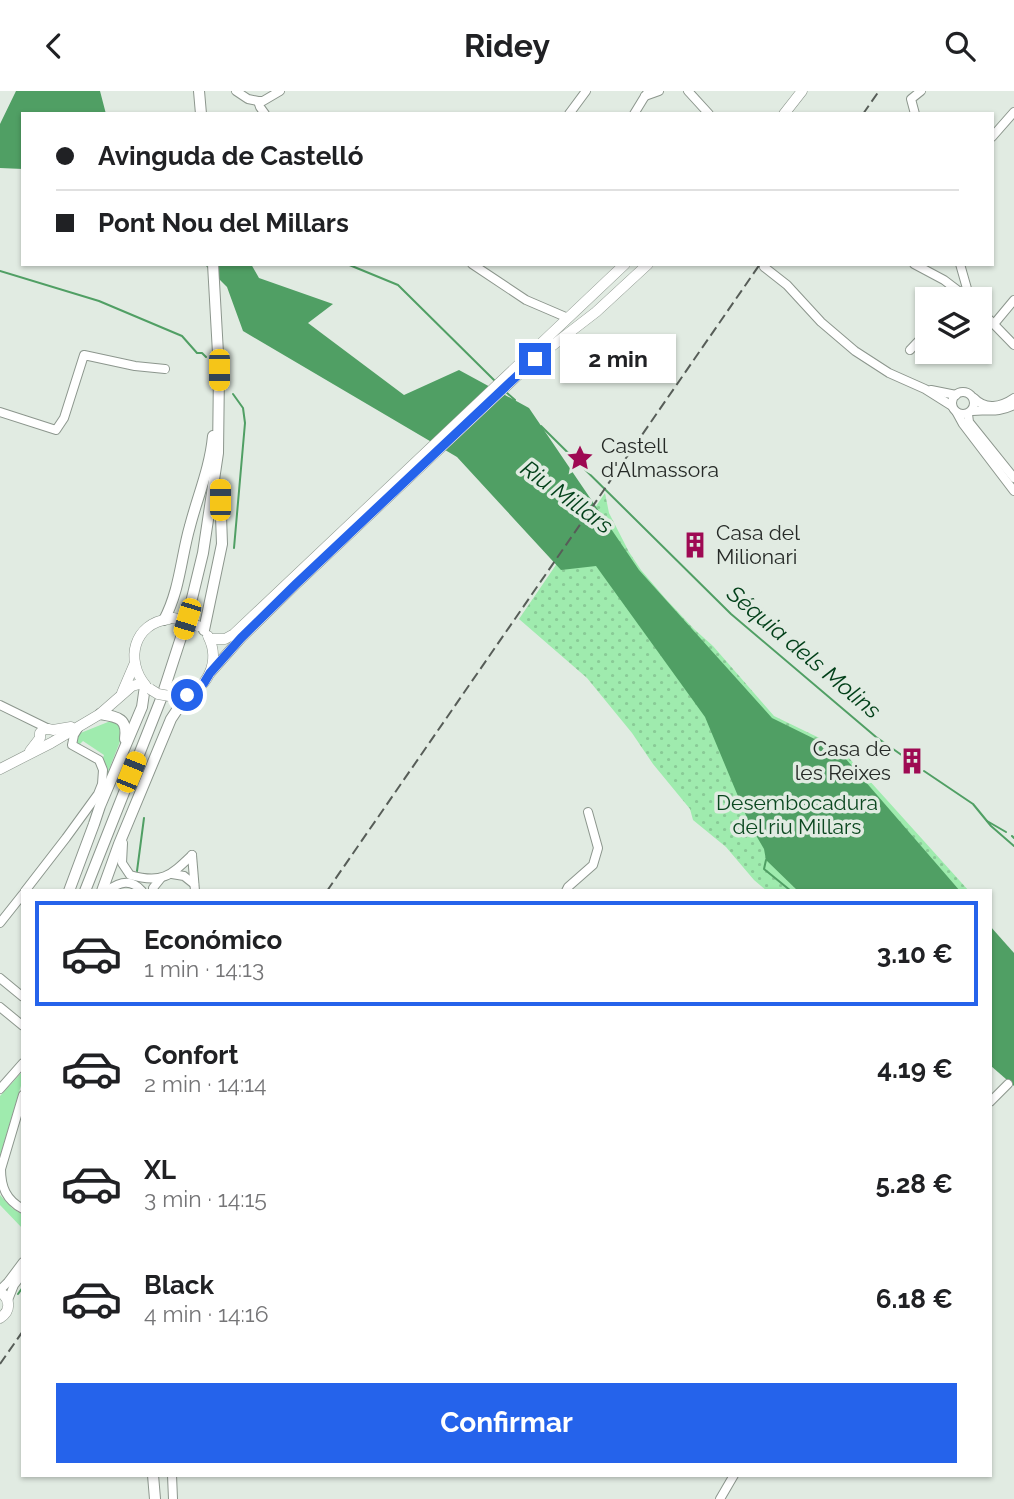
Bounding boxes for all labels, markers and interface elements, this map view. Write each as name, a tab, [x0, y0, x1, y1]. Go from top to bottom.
icon: back	[35, 27, 73, 65]
text: Ridey	[464, 27, 550, 64]
icon: search	[941, 27, 979, 65]
text: Avinguda de Castelló	[98, 141, 364, 171]
text: Pont Nou del Millars	[98, 208, 349, 238]
map controls	[915, 287, 992, 364]
button: layers	[915, 287, 992, 364]
callout: 2 min	[560, 335, 675, 383]
route end	[519, 343, 551, 375]
text: 2 min	[588, 345, 648, 372]
car	[209, 349, 230, 391]
place label: Castell d'Almassora	[601, 433, 719, 482]
place icon: Castell d'Almassora	[565, 443, 595, 473]
water label: Riu Millars	[516, 454, 619, 539]
car	[210, 479, 231, 521]
place label: Casa del Milionari	[716, 520, 800, 569]
building icon: Casa del Milionari	[680, 530, 710, 560]
water label: Séquia dels Molins	[721, 579, 887, 724]
car	[171, 596, 204, 642]
route start	[171, 679, 203, 711]
place label: Casa de les Reixes	[795, 736, 891, 785]
building icon: Casa de les Reixes	[897, 746, 927, 776]
car	[114, 749, 149, 795]
park label: Desembocadura del riu Millars	[716, 790, 878, 839]
icon: car	[60, 922, 123, 985]
text: Económico	[144, 925, 282, 955]
text: 3.10 €	[877, 939, 953, 969]
text: 1 min · 14:13	[144, 955, 264, 982]
icon: car	[60, 1037, 123, 1100]
text: Confort	[144, 1040, 238, 1070]
text: 4.19 €	[877, 1054, 953, 1084]
text: 2 min · 14:14	[144, 1070, 267, 1097]
icon: car	[60, 1152, 123, 1215]
text: XL	[144, 1155, 176, 1185]
text: 5.28 €	[875, 1169, 953, 1199]
text: 3 min · 14:15	[144, 1185, 267, 1212]
icon: car	[60, 1267, 123, 1330]
text: Black	[144, 1270, 214, 1300]
text: 6.18 €	[876, 1284, 953, 1314]
text: 4 min · 14:16	[144, 1300, 269, 1327]
button: Confirmar	[56, 1383, 957, 1463]

